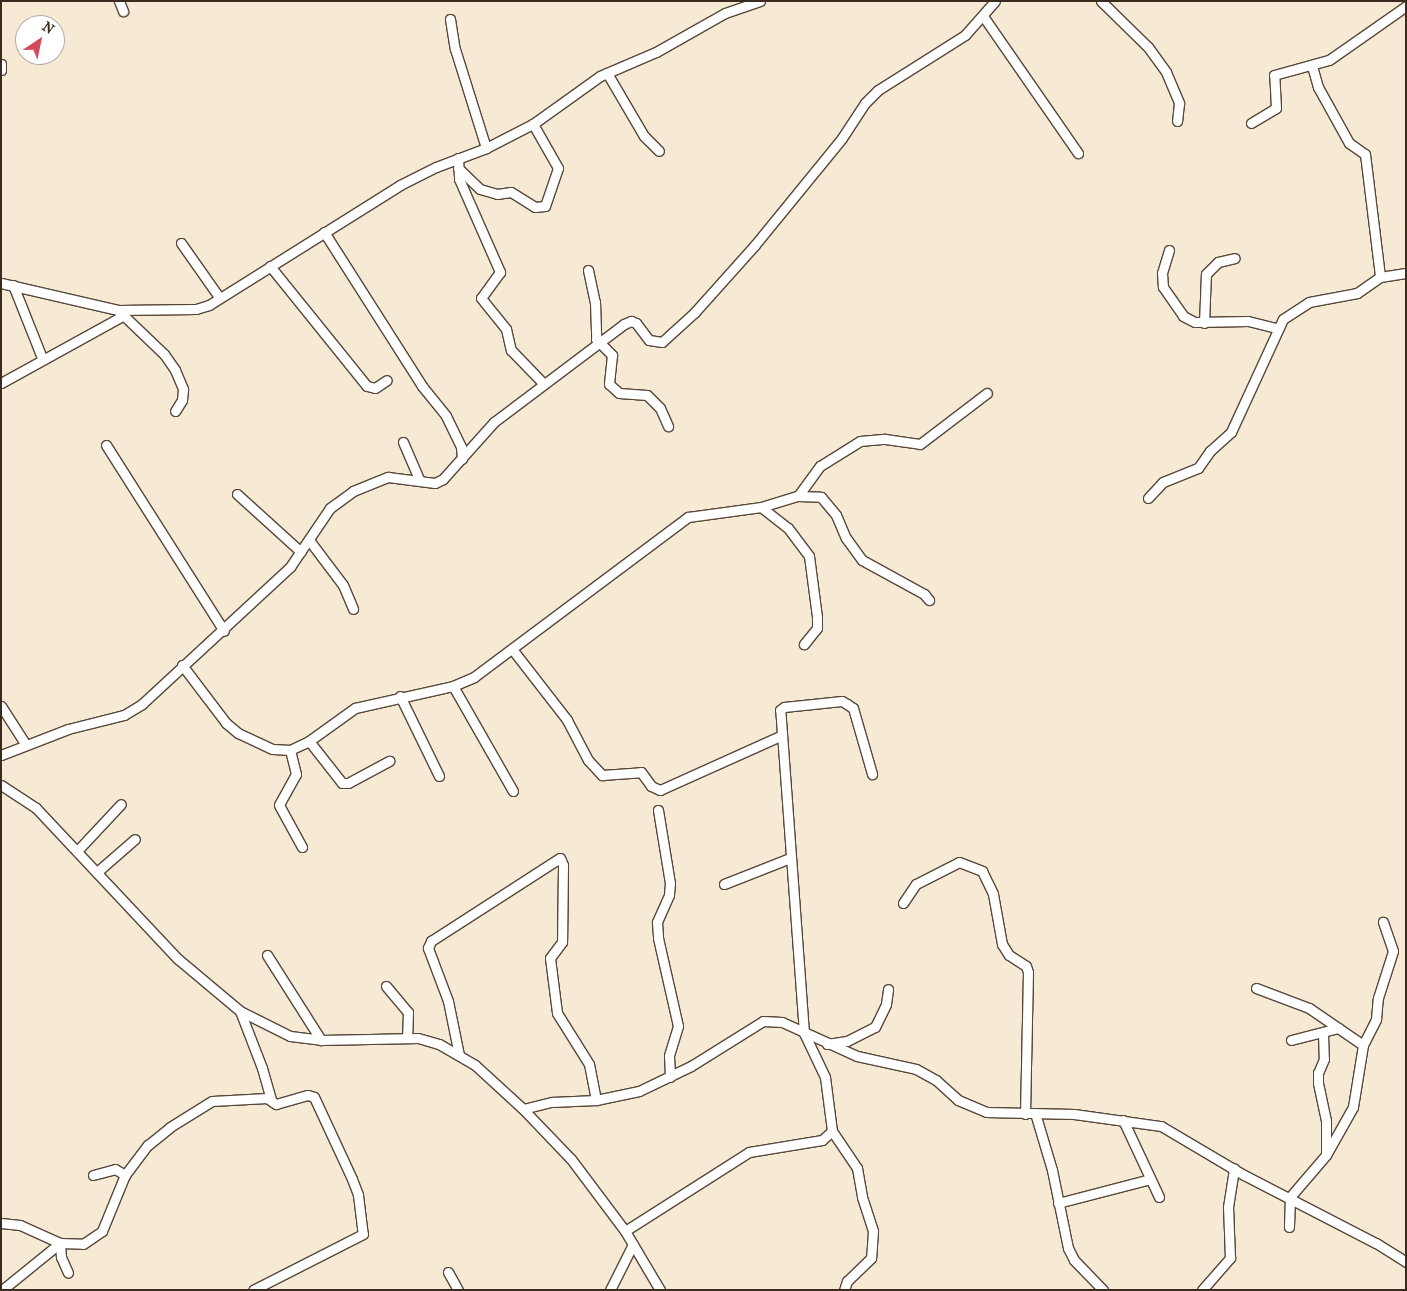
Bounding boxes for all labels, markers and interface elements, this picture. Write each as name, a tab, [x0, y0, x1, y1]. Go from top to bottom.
north arrow	[15, 15, 65, 65]
text: N	[39, 18, 57, 38]

